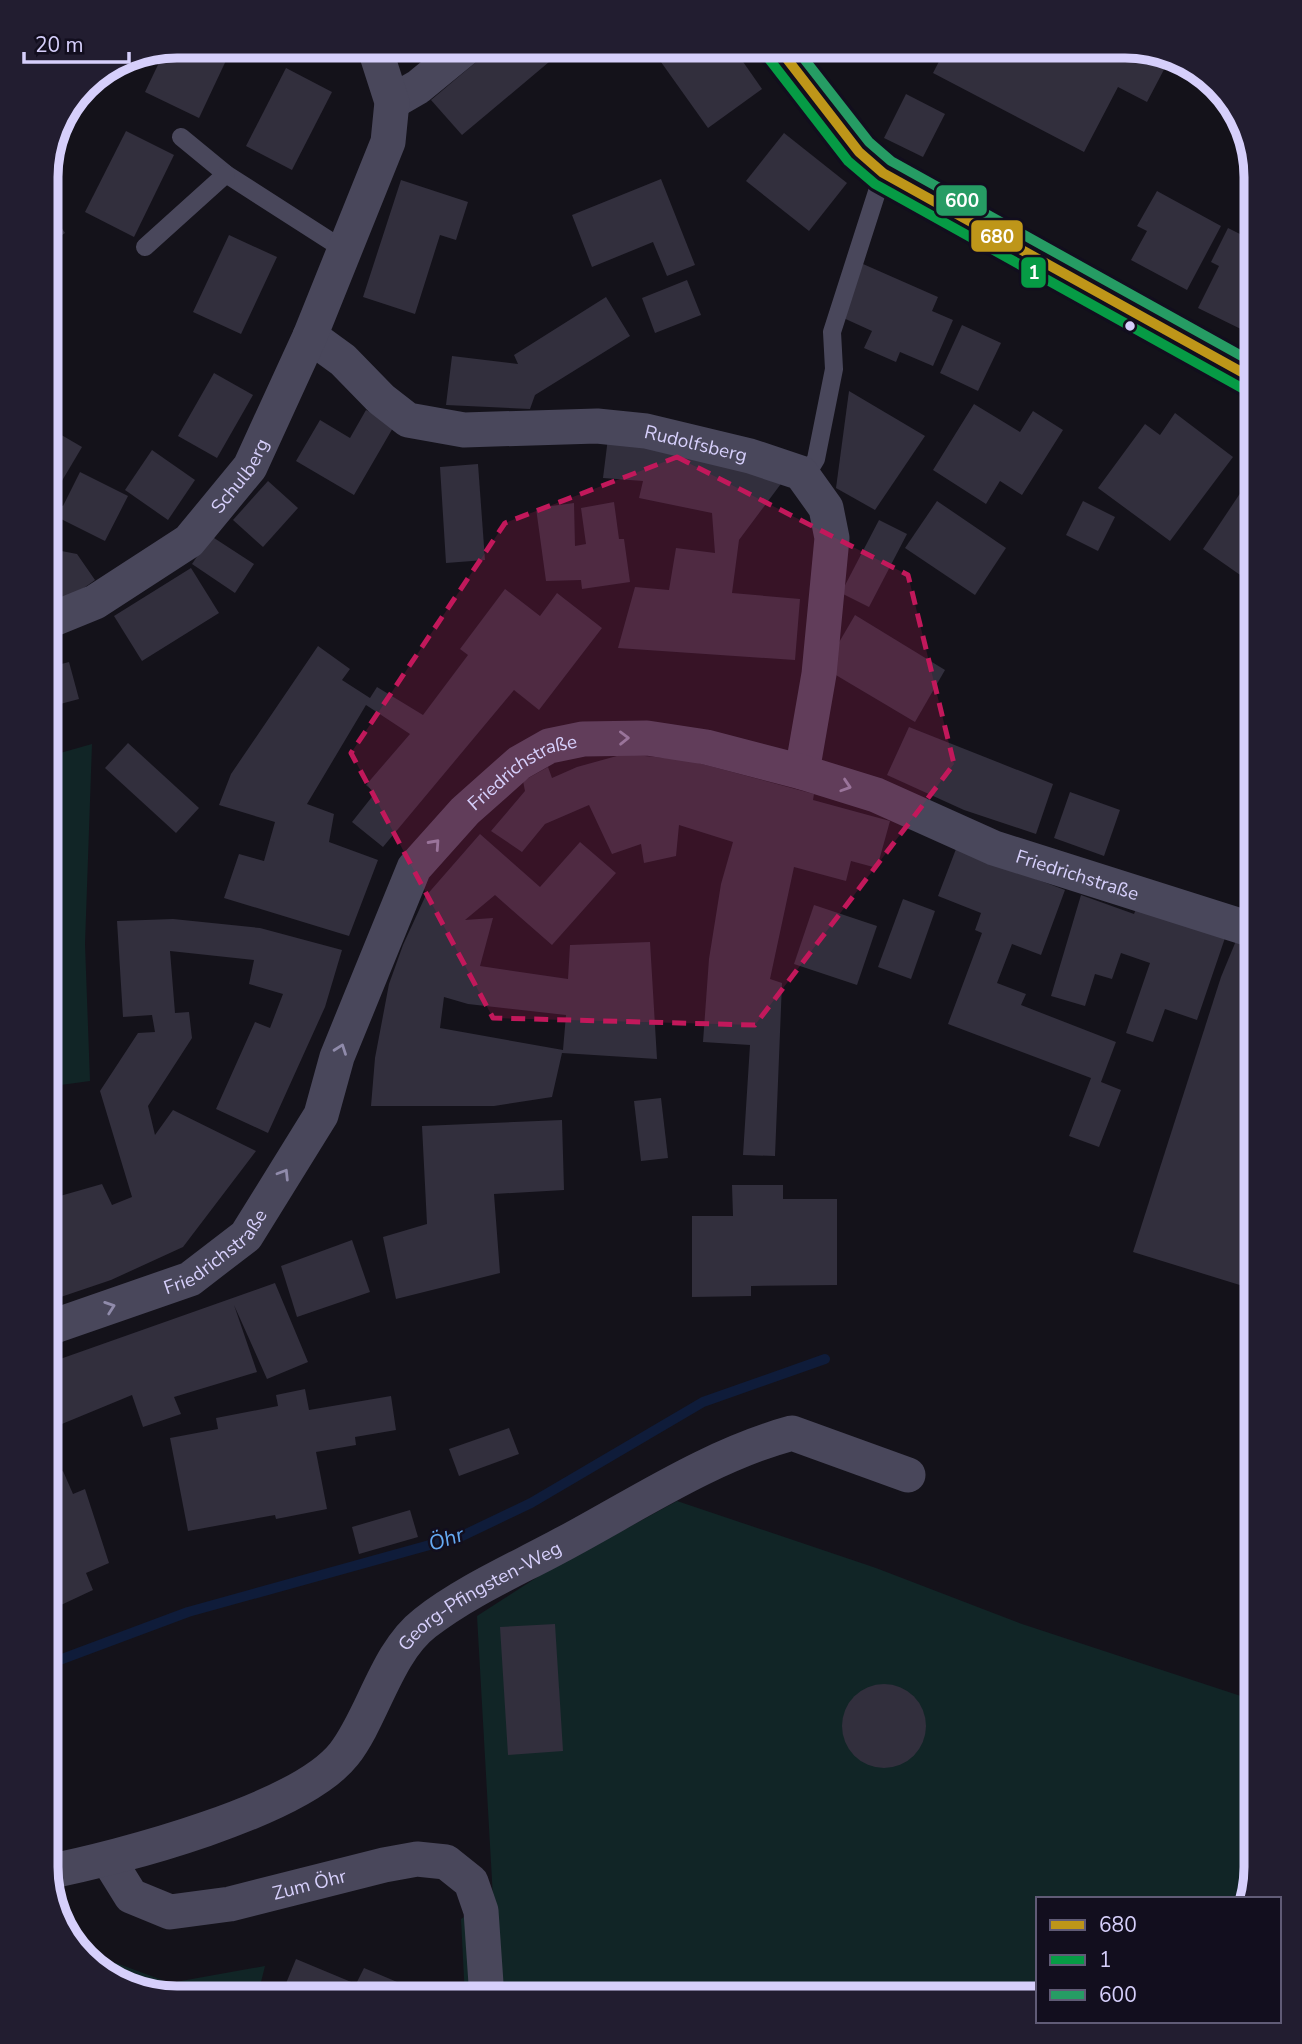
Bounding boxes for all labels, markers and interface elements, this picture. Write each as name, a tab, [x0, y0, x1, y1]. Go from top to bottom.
scale bar	[24, 21, 130, 65]
text: 20 m	[35, 31, 84, 59]
line badge: 600	[935, 184, 988, 217]
text: 600	[945, 188, 979, 214]
line badge: 680	[970, 219, 1024, 253]
text: 680	[980, 224, 1014, 250]
line badge: 1	[1020, 256, 1047, 289]
text: 1	[1028, 260, 1040, 286]
unlabelled marker	[1123, 319, 1137, 333]
street label: Rudolfsberg	[642, 419, 750, 469]
street label: Schulberg	[205, 434, 275, 519]
street label: Friedrichstraße	[462, 729, 579, 817]
one-way arrow	[620, 730, 630, 746]
one-way arrow	[840, 777, 852, 792]
one-way arrow	[427, 839, 439, 852]
street label: Friedrichstraße	[1012, 844, 1142, 907]
one-way arrow	[332, 1044, 346, 1056]
one-way arrow	[275, 1169, 288, 1182]
street label: Friedrichstraße	[160, 1204, 274, 1301]
one-way arrow	[104, 1300, 116, 1315]
water label: Öhr	[425, 1520, 468, 1558]
street label: Georg-Pfingsten-Weg	[392, 1535, 566, 1657]
street label: Zum Öhr	[270, 1863, 349, 1907]
legend	[1036, 1897, 1281, 2023]
text: 680	[1099, 1911, 1137, 1939]
text: 1	[1099, 1946, 1112, 1974]
text: 600	[1099, 1981, 1137, 2009]

